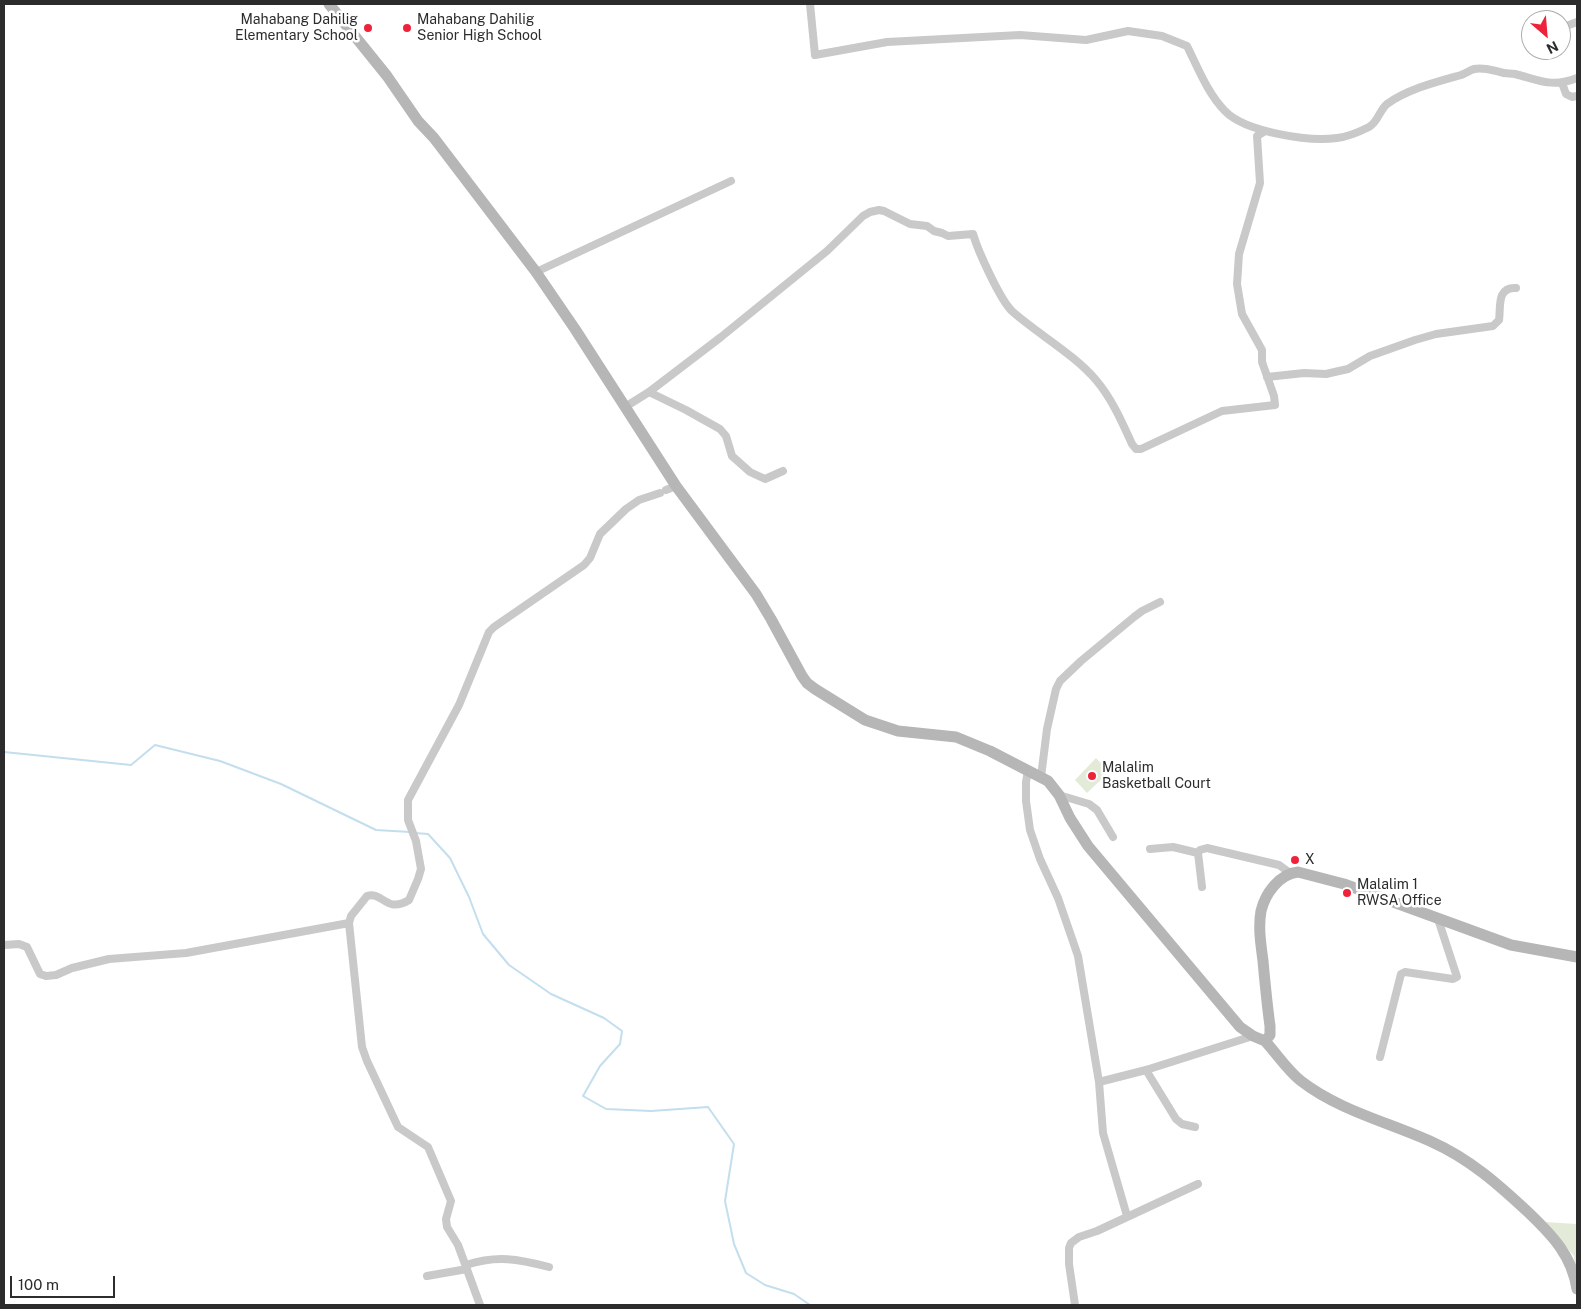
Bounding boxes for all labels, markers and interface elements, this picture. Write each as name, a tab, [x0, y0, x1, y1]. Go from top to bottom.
north arrow	[1521, 10, 1571, 60]
place label: Mahabang Dahilig Elementary School	[235, 12, 358, 44]
place label: Mahabang Dahilig Senior High School	[417, 12, 542, 44]
marker: Mahabang Dahilig Elementary School	[362, 22, 374, 34]
marker: Mahabang Dahilig Senior High School	[401, 22, 413, 34]
text: N	[1544, 38, 1561, 57]
place label: Malalim Basketball Court	[1102, 760, 1211, 792]
marker: Malalim Basketball Court	[1086, 770, 1098, 782]
place label: X	[1305, 852, 1315, 868]
marker: X	[1289, 854, 1301, 866]
place label: Malalim 1 RWSA Office	[1357, 877, 1442, 910]
marker: Malalim 1 RWSA Office	[1341, 887, 1353, 899]
scale bar	[12, 1266, 118, 1298]
text: 100 m	[18, 1276, 59, 1293]

